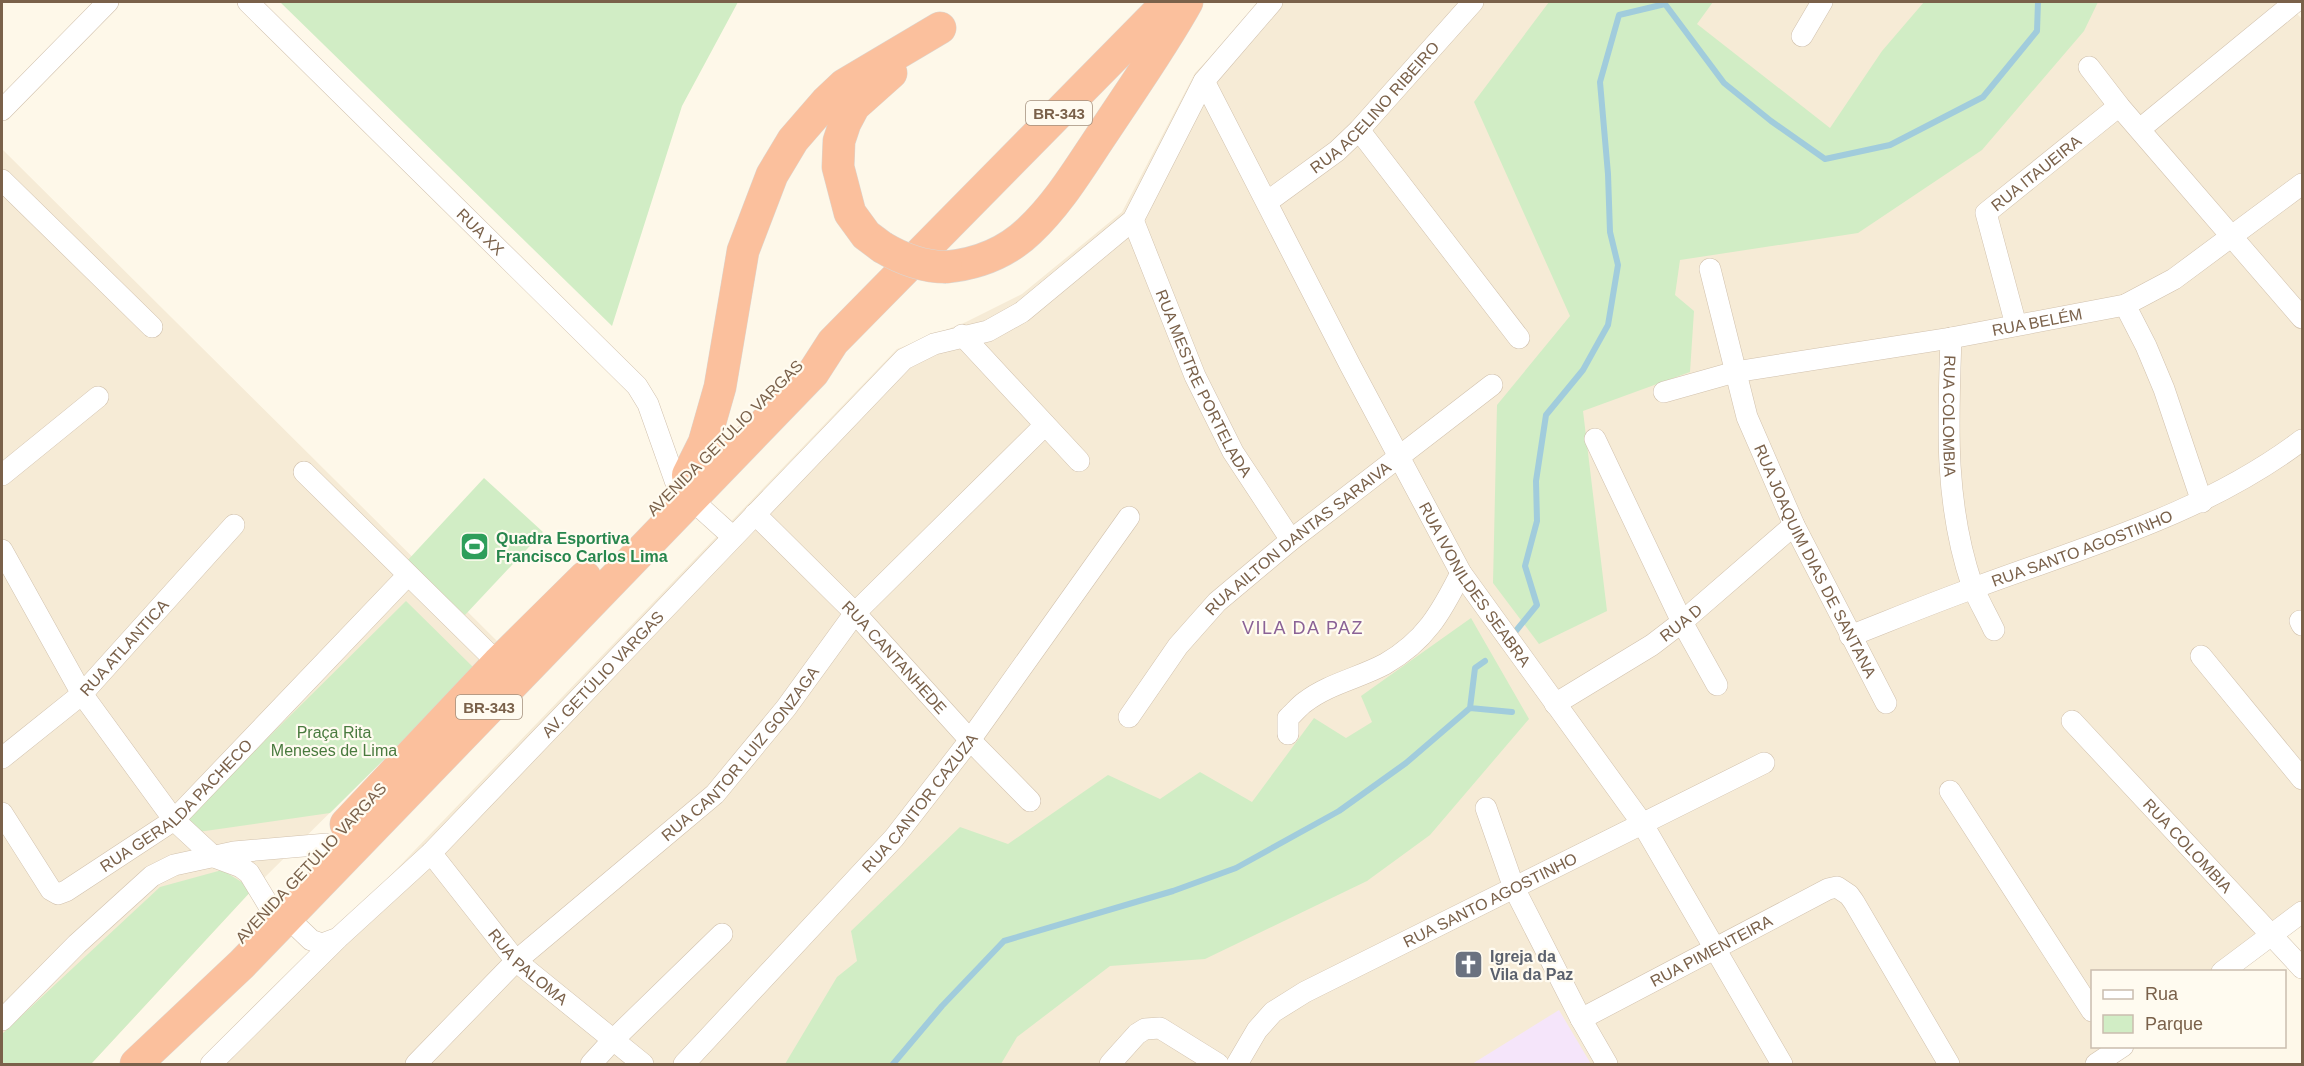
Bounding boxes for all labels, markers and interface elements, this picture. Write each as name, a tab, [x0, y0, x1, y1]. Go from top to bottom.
street label: RUA ACELINO RIBEIRO	[1307, 38, 1442, 176]
road number: BR-343	[1026, 101, 1092, 125]
street label: RUA ITAUEIRA	[1988, 132, 2084, 214]
street label: RUA XX	[454, 205, 508, 259]
street label: RUA MESTRE PORTELADA	[1153, 287, 1256, 480]
street label: RUA BELÉM	[1990, 305, 2084, 339]
street label: RUA COLOMBIA	[1940, 355, 1959, 478]
street label: AVENIDA GETÚLIO VARGAS	[643, 356, 806, 519]
street label: RUA JOAQUIM DIAS DE SANTANA	[1751, 442, 1880, 681]
street label: RUA AILTON DANTAS SARAIVA	[1201, 458, 1394, 618]
street label: RUA IVONILDES SEABRA	[1416, 499, 1534, 670]
street label: RUA SANTO AGOSTINHO	[1989, 506, 2175, 589]
place label: Quadra Esportiva Francisco Carlos Lima	[496, 530, 668, 565]
sports icon: Quadra Esportiva Francisco Carlos Lima	[459, 531, 491, 563]
street label: RUA ATLANTICA	[76, 596, 172, 699]
street label: RUA CANTANHEDE	[839, 597, 950, 717]
street label: RUA D	[1656, 600, 1705, 644]
street label: AV. GETÚLIO VARGAS	[538, 607, 667, 740]
district label: VILA DA PAZ	[1242, 618, 1364, 638]
street label: RUA CANTOR LUIZ GONZAGA	[658, 663, 822, 844]
road number: BR-343	[456, 695, 522, 719]
park label: Praça Rita Meneses de Lima	[271, 724, 397, 759]
street label: RUA CANTOR CAZUZA	[858, 730, 981, 875]
street label: RUA GERALDA PACHECO	[97, 736, 255, 875]
street label: AVENIDA GETÚLIO VARGAS	[231, 779, 390, 947]
street label: RUA COLOMBIA	[2140, 795, 2236, 896]
street label: RUA SANTO AGOSTINHO	[1400, 849, 1580, 950]
street label: RUA PIMENTEIRA	[1647, 911, 1775, 990]
street label: RUA PALOMA	[485, 925, 571, 1008]
place label: Igreja da Vila da Paz	[1490, 948, 1573, 983]
church icon: Igreja da Vila da Paz	[1453, 949, 1485, 981]
legend	[2091, 970, 2286, 1048]
text: Rua	[2145, 984, 2179, 1004]
text: Parque	[2145, 1014, 2203, 1034]

